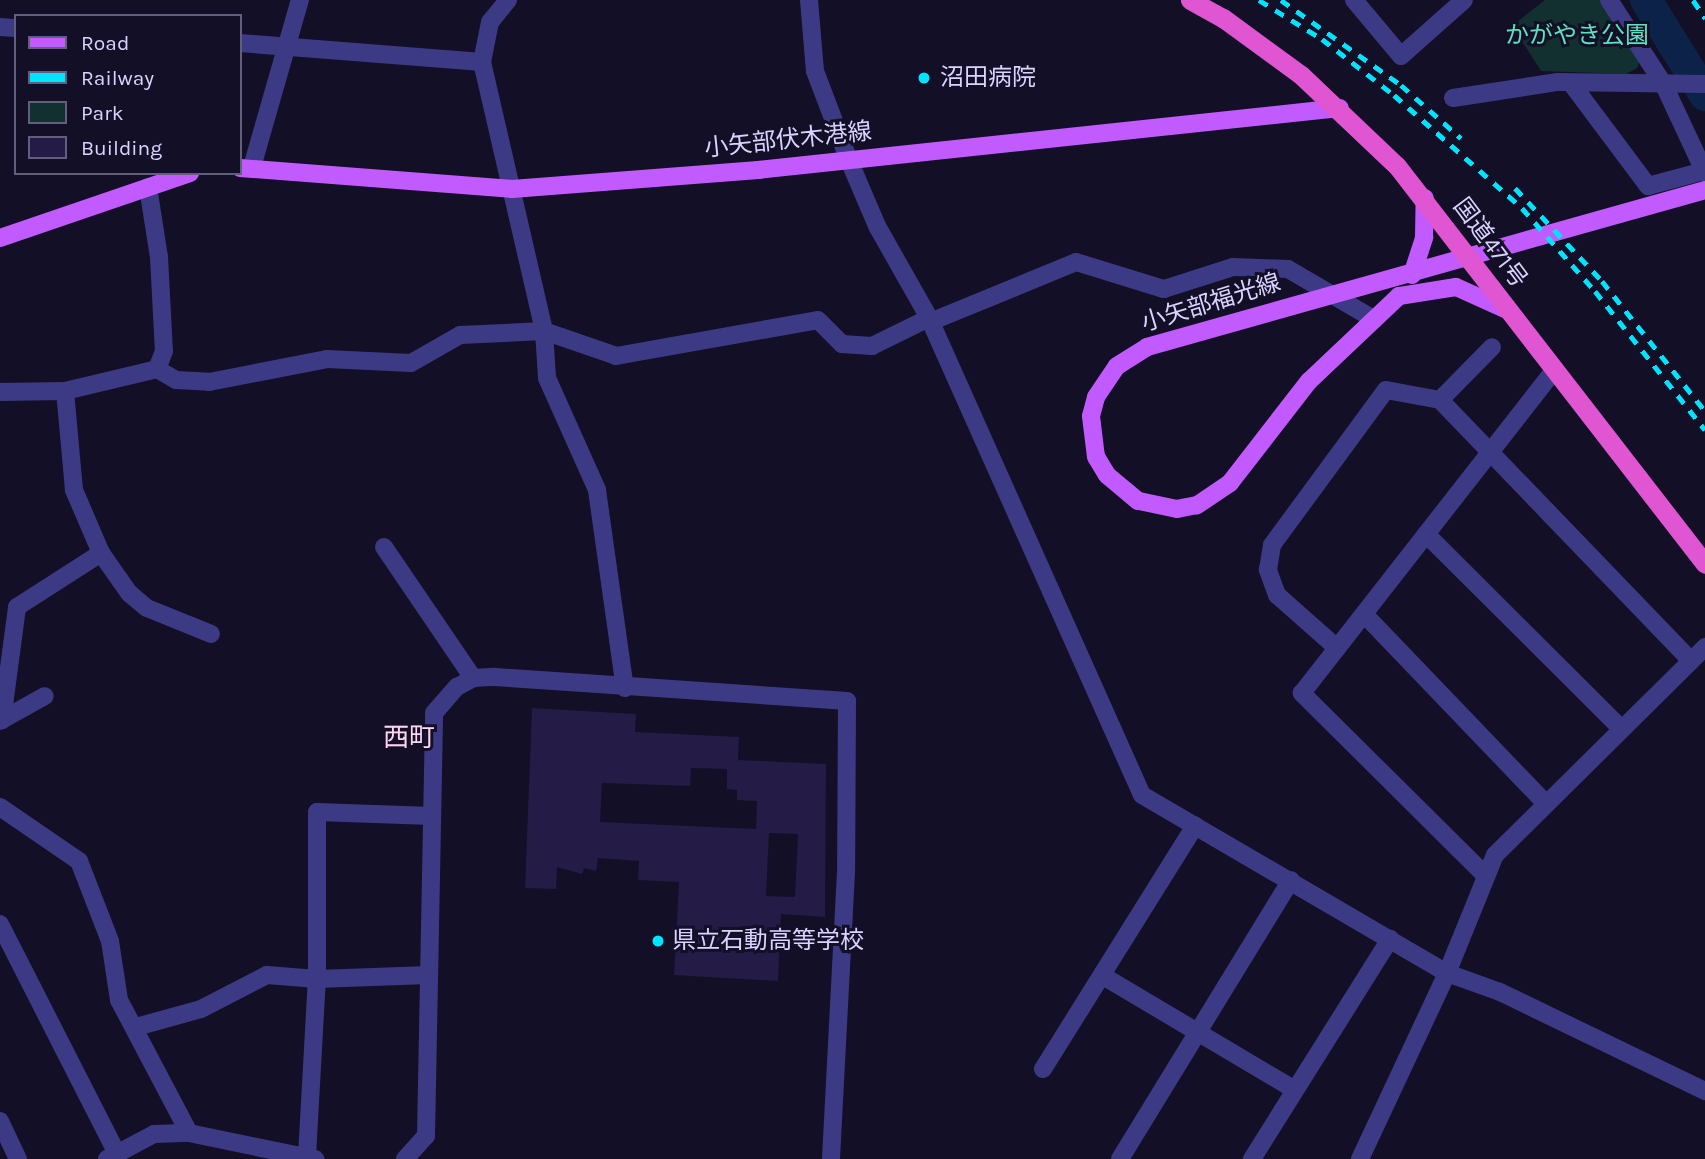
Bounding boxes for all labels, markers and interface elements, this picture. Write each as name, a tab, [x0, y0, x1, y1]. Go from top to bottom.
legend	[14, 14, 242, 175]
park label: かがやき公園	[1505, 22, 1649, 50]
text: Road	[81, 31, 129, 55]
place label: 沼田病院	[940, 64, 1036, 92]
text: Railway	[81, 66, 154, 90]
marker: 沼田病院	[914, 68, 934, 88]
text: Park	[81, 101, 124, 125]
street label: 小矢部伏木港線	[703, 117, 873, 163]
text: Building	[81, 136, 162, 160]
street label: 国道471号	[1447, 193, 1533, 293]
street label: 小矢部福光線	[1138, 268, 1284, 338]
district label: 西町	[383, 722, 435, 754]
place label: 県立石動高等学校	[672, 927, 864, 955]
marker: 県立石動高等学校	[650, 933, 666, 949]

